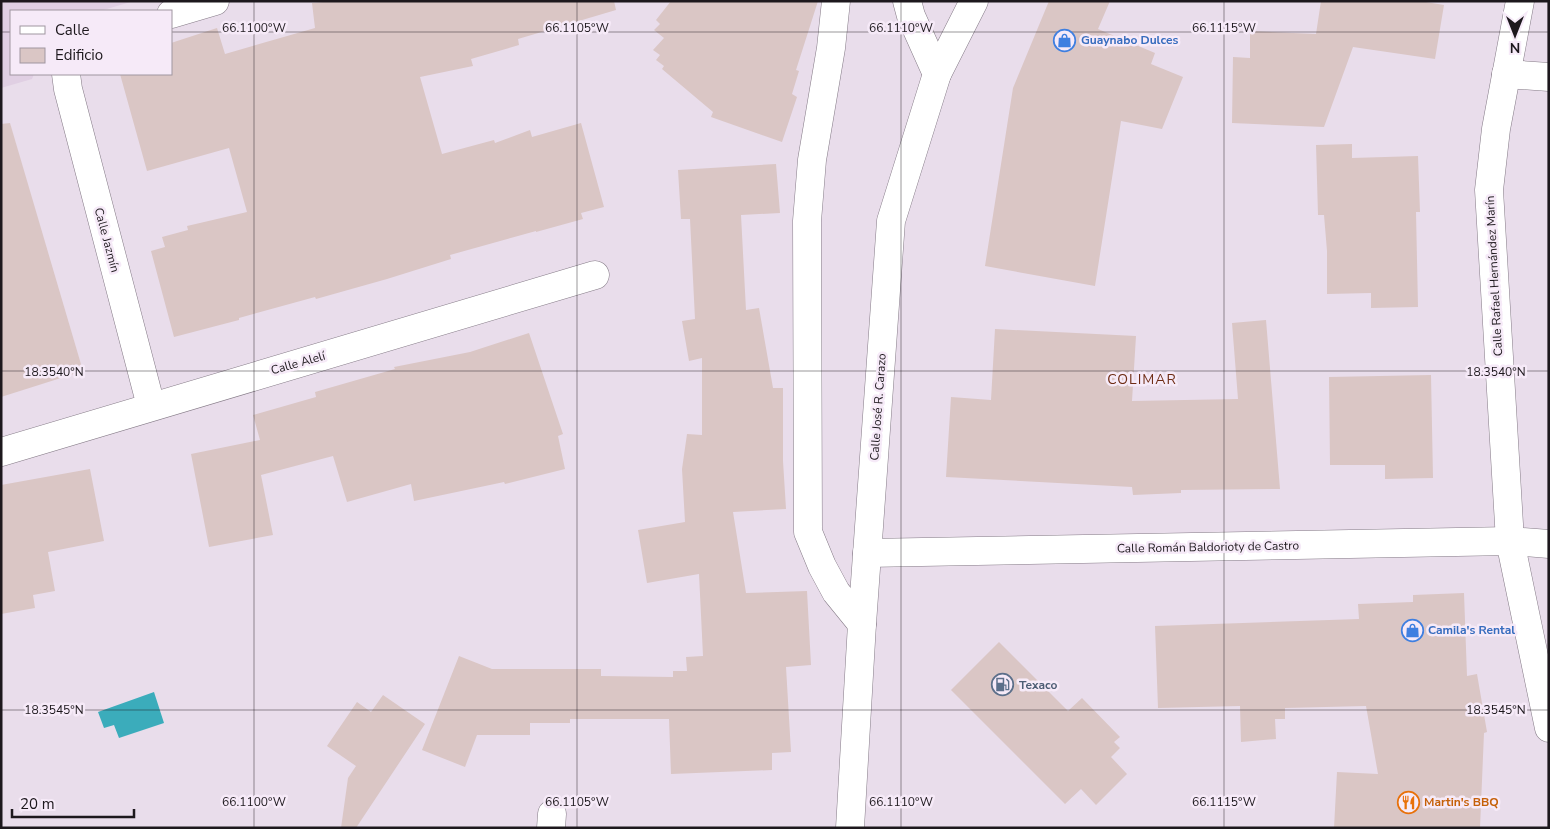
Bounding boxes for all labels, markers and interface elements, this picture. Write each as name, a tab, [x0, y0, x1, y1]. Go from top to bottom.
legend	[10, 10, 172, 75]
north arrow	[1490, 10, 1540, 60]
text: Calle	[55, 20, 90, 40]
text: 66.1100°W	[222, 20, 286, 36]
text: 66.1105°W	[545, 20, 609, 36]
text: 66.1110°W	[869, 20, 933, 36]
text: 66.1115°W	[1192, 20, 1256, 36]
shop icon: Guaynabo Dulces	[1053, 28, 1077, 52]
place label: Guaynabo Dulces	[1081, 32, 1178, 48]
text: N	[1510, 38, 1520, 57]
text: Edificio	[55, 45, 103, 65]
street label: Calle Rafael Hernández Marín	[1482, 195, 1506, 357]
street label: Calle Jazmín	[91, 206, 123, 274]
street label: Calle Alelí	[269, 347, 328, 378]
street label: Calle José R. Carazo	[866, 353, 890, 461]
text: 18.3540°N	[24, 364, 84, 380]
text: 18.3540°N	[1466, 364, 1526, 380]
district label: COLIMAR	[1107, 370, 1177, 389]
street label: Calle Román Baldorioty de Castro	[1117, 537, 1300, 557]
shop icon: Camila's Rental	[1400, 618, 1424, 642]
place label: Camila's Rental	[1428, 622, 1515, 638]
fuel station icon: Texaco	[991, 673, 1015, 697]
place label: Texaco	[1019, 677, 1058, 693]
text: 18.3545°N	[24, 702, 84, 718]
text: 18.3545°N	[1466, 702, 1526, 718]
scale bar	[12, 786, 135, 818]
restaurant icon: Martin's BBQ	[1396, 790, 1420, 814]
text: 20 m	[20, 794, 55, 814]
text: 66.1100°W	[222, 794, 286, 810]
text: 66.1105°W	[545, 794, 609, 810]
text: 66.1110°W	[869, 794, 933, 810]
text: 66.1115°W	[1192, 794, 1256, 810]
place label: Martin's BBQ	[1424, 794, 1499, 810]

